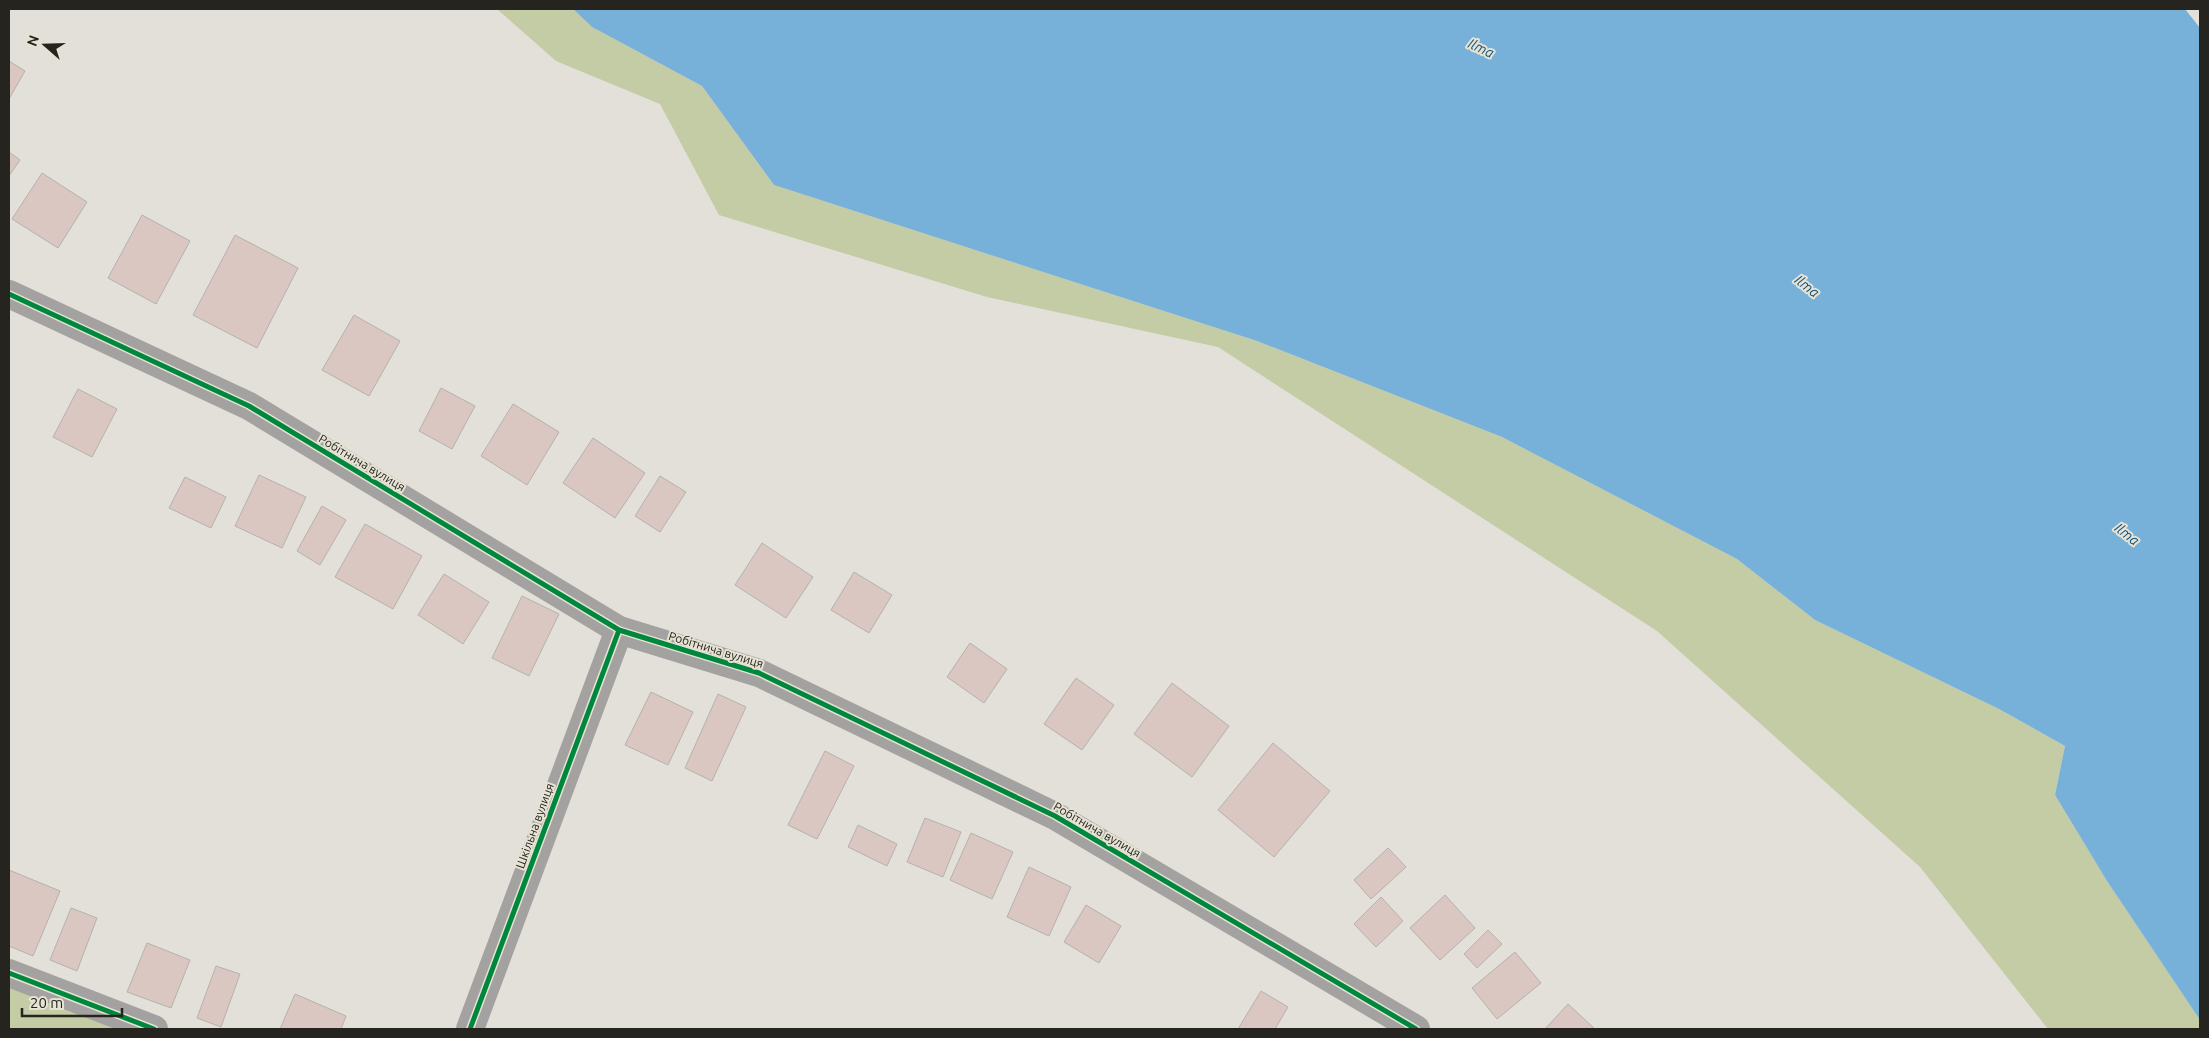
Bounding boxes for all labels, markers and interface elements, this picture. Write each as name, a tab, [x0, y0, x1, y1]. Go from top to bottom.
north arrow	[20, 20, 70, 70]
text: N	[23, 33, 42, 48]
water label: Ilma	[1466, 35, 1497, 61]
water label: Ilma	[1792, 271, 1823, 301]
street label: Робітнича вулиця	[317, 432, 408, 493]
water label: Ilma	[2112, 519, 2143, 549]
street label: Робітнича вулиця	[667, 629, 765, 670]
street label: Шкільна вулиця	[513, 781, 556, 870]
street label: Робітнича вулиця	[1051, 799, 1143, 860]
scale bar	[22, 986, 122, 1018]
text: 20 m	[30, 994, 63, 1011]

